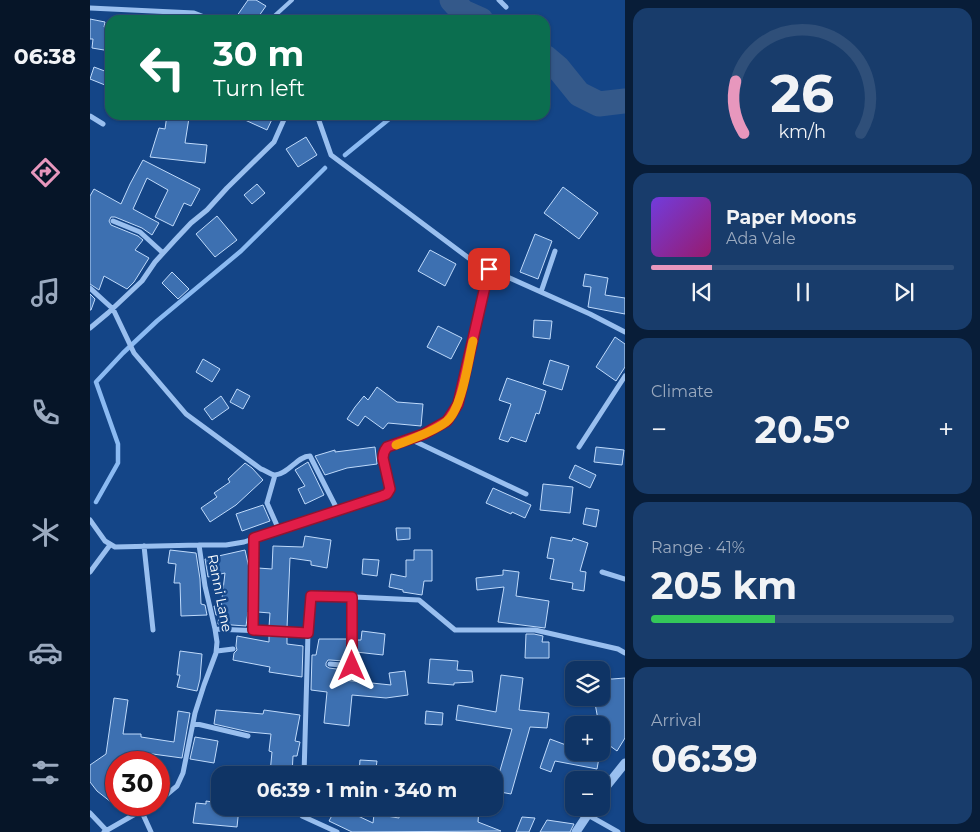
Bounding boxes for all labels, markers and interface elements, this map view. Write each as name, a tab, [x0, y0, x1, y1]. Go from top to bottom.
text: 30 m	[213, 32, 304, 75]
icon: left	[130, 35, 195, 100]
text: 06:38	[14, 43, 76, 70]
text: 26	[771, 62, 834, 125]
text: Turn left	[213, 75, 305, 102]
text: km/h	[779, 121, 826, 142]
icon: directions	[28, 155, 63, 190]
text: Paper Moons	[726, 206, 856, 229]
text: Ada Vale	[726, 229, 796, 248]
pin	[468, 248, 510, 290]
icon: arrive	[475, 255, 503, 283]
icon: music	[28, 275, 63, 310]
icon: previous	[688, 278, 716, 306]
icon: pause	[789, 278, 817, 306]
icon: next	[890, 278, 918, 306]
text: Climate	[651, 382, 713, 401]
icon: phone	[28, 395, 63, 430]
text: 20.5°	[755, 406, 850, 453]
text: −	[651, 412, 667, 446]
text: +	[938, 412, 954, 446]
icon: climate	[28, 515, 63, 550]
text: Range · 41%	[651, 538, 745, 557]
street label: Ranni Lane	[204, 552, 236, 634]
text: 205 km	[651, 562, 797, 609]
icon: car	[28, 635, 63, 670]
position arrow	[325, 639, 377, 691]
map controls	[565, 661, 610, 816]
button: layers	[565, 661, 610, 706]
text: Arrival	[651, 711, 701, 730]
button: +	[565, 716, 610, 761]
text: 06:39	[651, 735, 758, 782]
speed limit sign: 30	[105, 751, 170, 816]
icon: filters	[28, 755, 63, 790]
button: −	[565, 771, 610, 816]
text: 06:39 · 1 min · 340 m	[257, 779, 457, 802]

